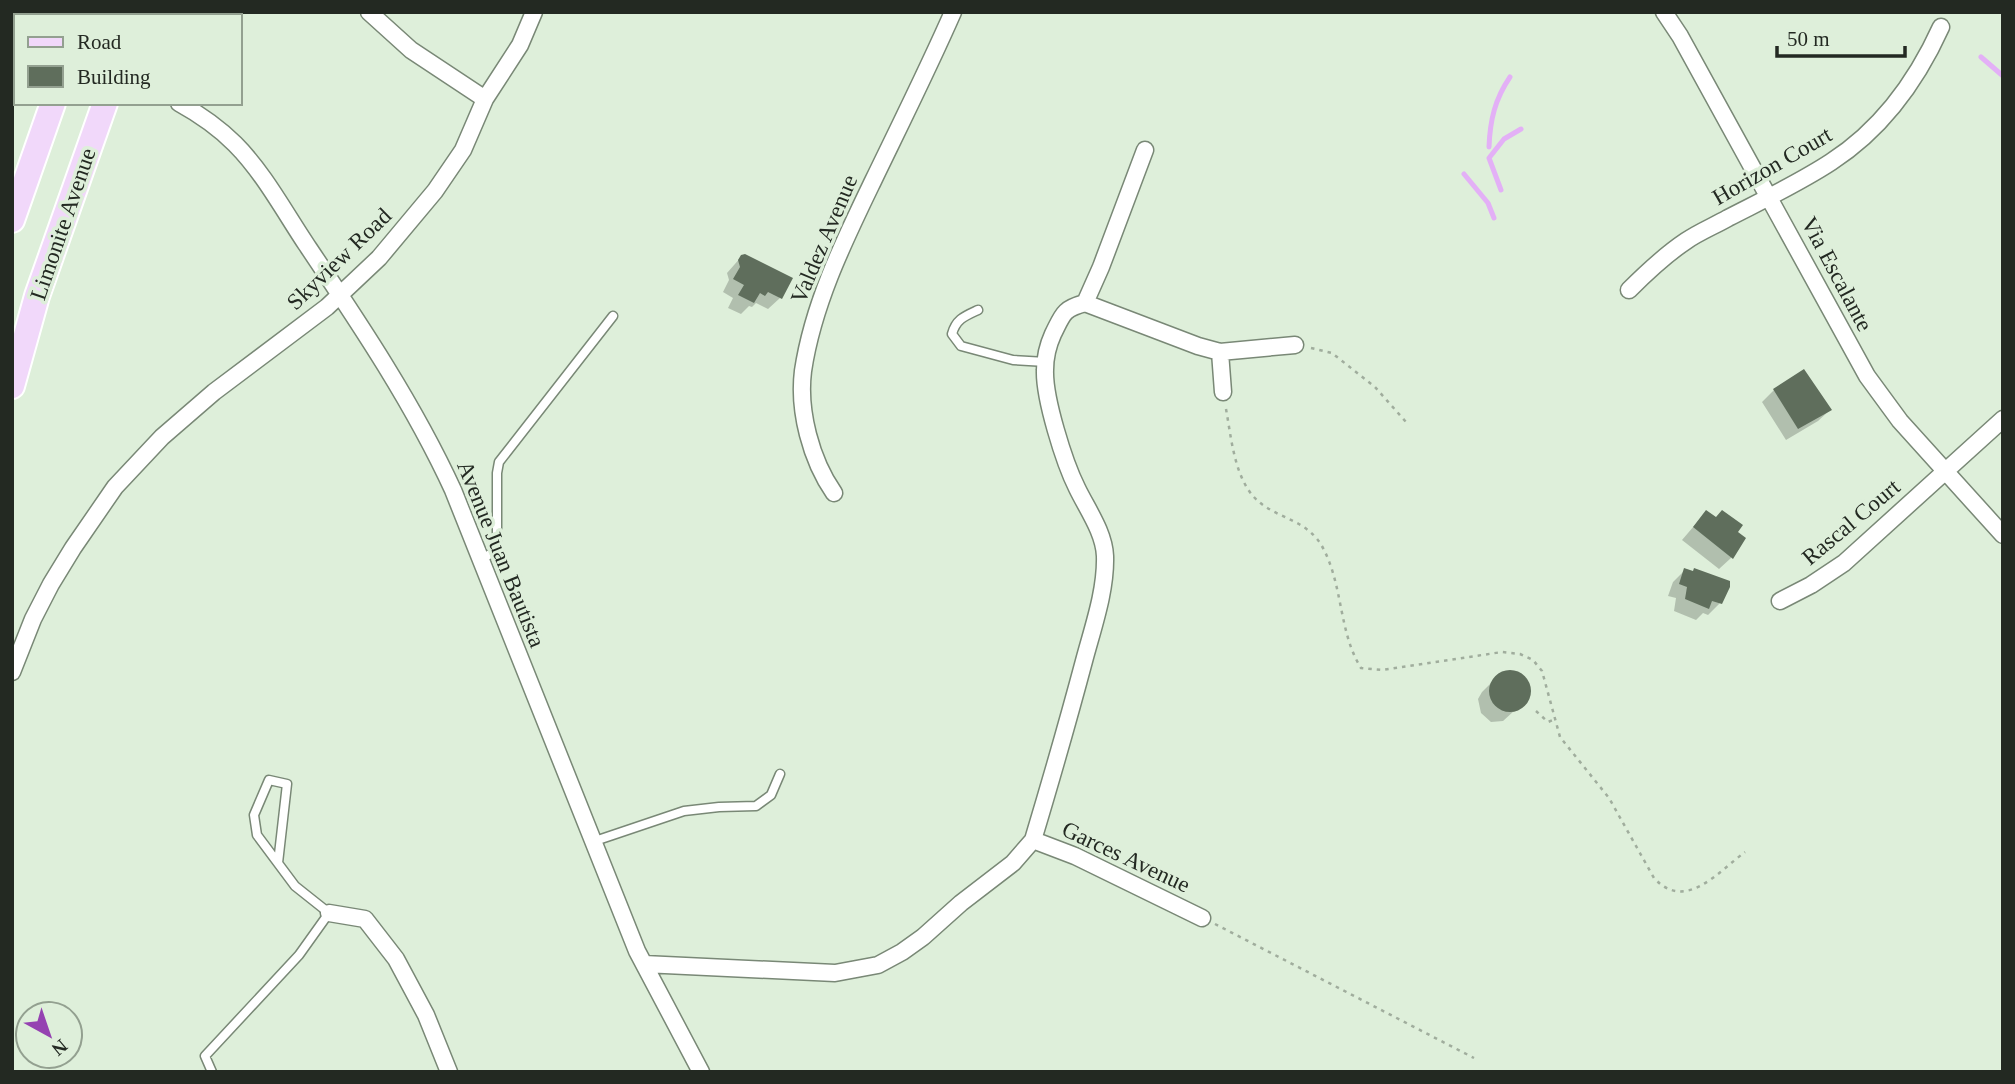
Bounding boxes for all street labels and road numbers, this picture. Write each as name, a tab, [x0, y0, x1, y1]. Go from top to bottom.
street label: Horizon Court	[1708, 121, 1837, 210]
street label: Limonite Avenue	[25, 145, 101, 303]
street label: Valdez Avenue	[786, 171, 862, 307]
street label: Skyview Road	[282, 203, 397, 315]
street label: Via Escalante	[1796, 213, 1878, 335]
street label: Avenue Juan Bautista	[452, 457, 550, 651]
street label: Rascal Court	[1797, 474, 1905, 570]
street label: Garces Avenue	[1058, 816, 1194, 898]

